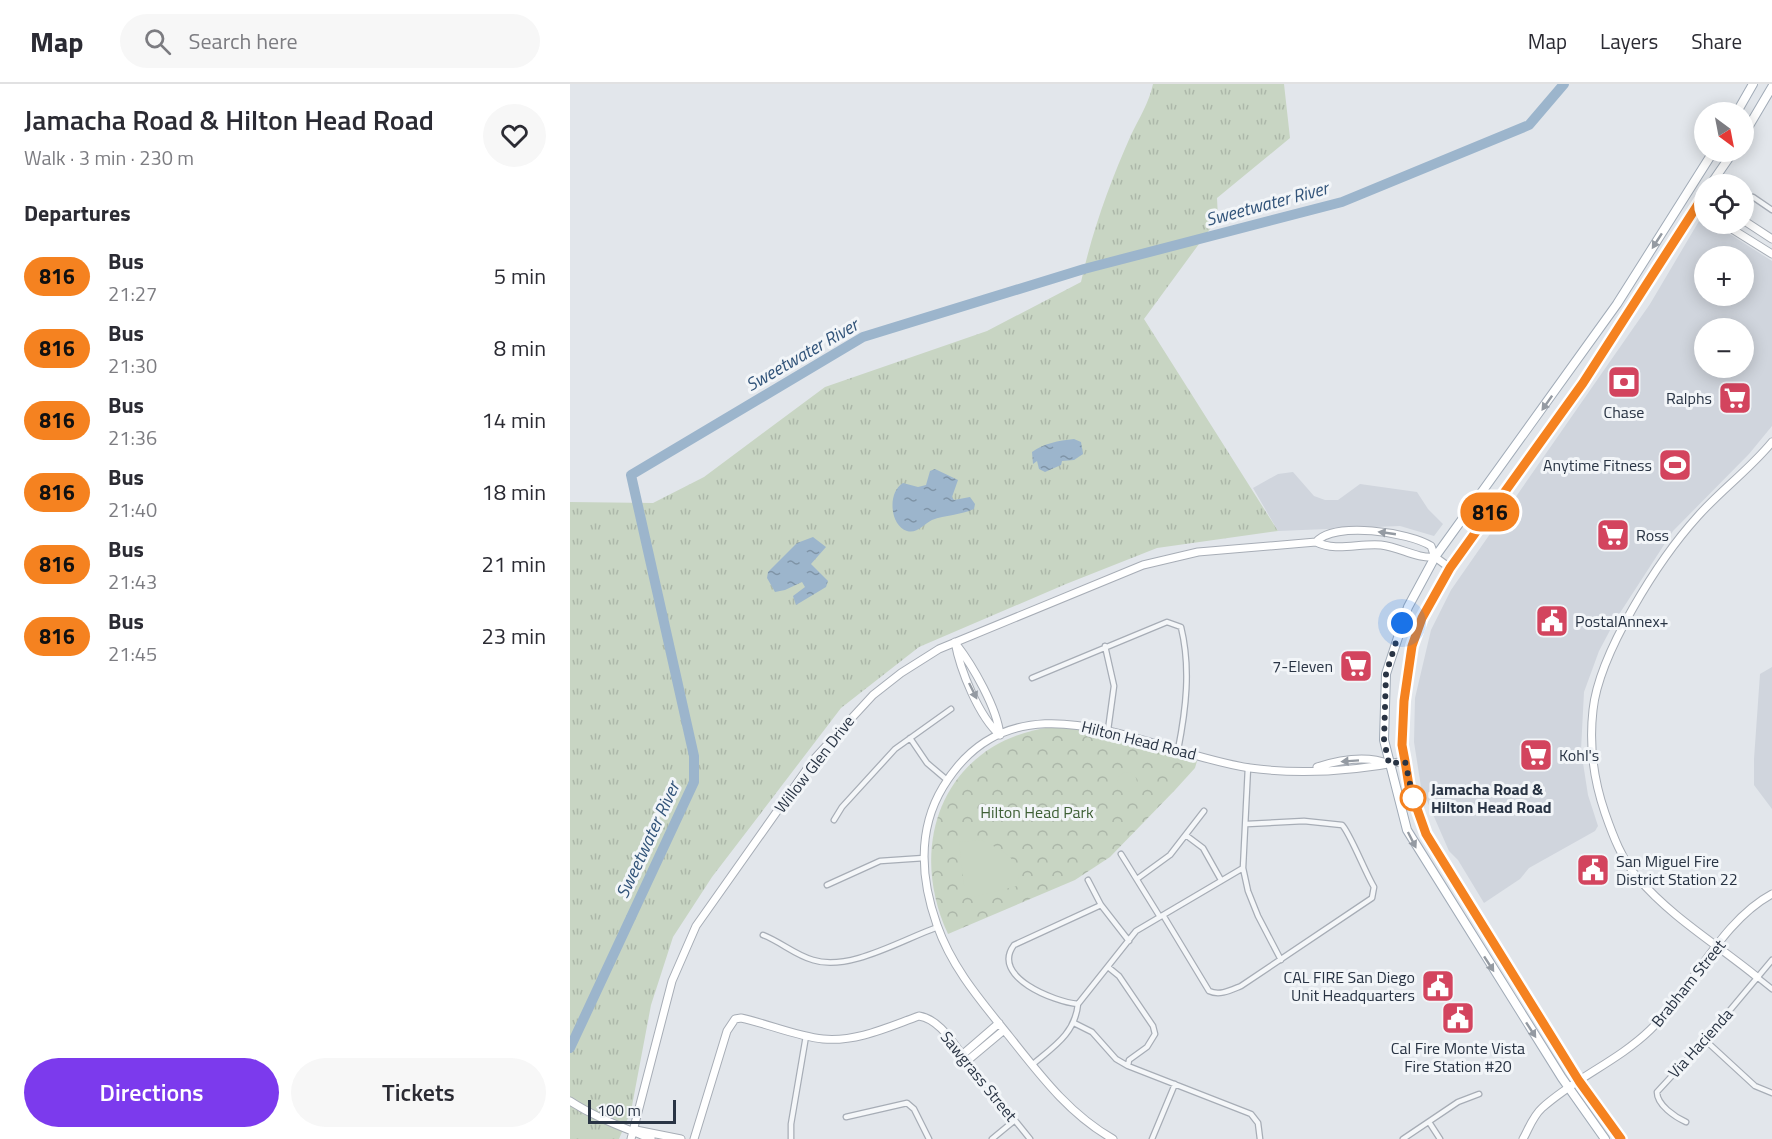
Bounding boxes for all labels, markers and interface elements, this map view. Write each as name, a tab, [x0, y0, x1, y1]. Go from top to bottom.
search box	[120, 14, 540, 68]
text: Map	[30, 20, 84, 63]
text: Search here	[189, 24, 298, 58]
icon: search	[141, 25, 174, 58]
text: Map	[1528, 25, 1567, 57]
text: Layers	[1600, 25, 1658, 57]
text: Share	[1691, 25, 1742, 57]
text: Jamacha Road & Hilton Head Road	[24, 98, 434, 141]
north arrow	[1694, 102, 1754, 162]
map controls	[1694, 102, 1754, 378]
button: heart	[483, 104, 546, 167]
text: Walk · 3 min · 230 m	[24, 142, 194, 173]
water label: Sweetwater River	[1203, 174, 1333, 233]
button: locate	[1694, 174, 1754, 234]
text: Departures	[24, 196, 131, 230]
one-way arrow	[1651, 233, 1663, 249]
text: Bus	[108, 244, 144, 278]
button: +	[1694, 246, 1754, 306]
text: 5 min	[494, 259, 546, 293]
text: 816	[39, 260, 75, 292]
text: 21:27	[108, 278, 157, 309]
water label: Sweetwater River	[741, 310, 865, 398]
text: Bus	[108, 316, 144, 350]
button: −	[1694, 318, 1754, 378]
text: 8 min	[494, 331, 546, 365]
text: 816	[39, 332, 75, 364]
text: 21:30	[108, 350, 157, 381]
bank icon: Chase	[1606, 364, 1642, 400]
supermarket icon: Ralphs	[1717, 380, 1753, 416]
place label: Ralphs	[1666, 386, 1712, 410]
text: Bus	[108, 388, 144, 422]
one-way arrow	[1541, 394, 1553, 410]
place label: Chase	[1604, 400, 1644, 424]
text: 14 min	[481, 403, 546, 437]
text: 816	[39, 404, 75, 436]
text: 21:36	[108, 422, 157, 453]
sports icon: Anytime Fitness	[1657, 447, 1693, 483]
place label: Anytime Fitness	[1543, 453, 1652, 477]
text: Bus	[108, 460, 144, 494]
text: 18 min	[481, 475, 546, 509]
text: 816	[39, 476, 75, 508]
line badge: 816	[1456, 492, 1524, 532]
text: 21:40	[108, 494, 157, 525]
text: 816	[1472, 496, 1508, 528]
supermarket icon: Ross	[1595, 517, 1631, 553]
place label: Ross	[1636, 523, 1669, 547]
one-way arrow	[1377, 529, 1396, 538]
text: Bus	[108, 532, 144, 566]
text: 21 min	[481, 547, 546, 581]
text: 816	[39, 548, 75, 580]
text: 21:43	[108, 566, 157, 597]
public building icon: PostalAnnex+	[1534, 603, 1570, 639]
text: Bus	[108, 604, 144, 638]
your location	[1387, 608, 1417, 638]
place label: PostalAnnex+	[1575, 609, 1669, 633]
text: 23 min	[481, 619, 546, 653]
text: 816	[39, 620, 75, 652]
text: 21:45	[108, 638, 157, 669]
supermarket icon: 7-Eleven	[1338, 648, 1374, 684]
place label: 7-Eleven	[1272, 654, 1333, 678]
one-way arrow	[968, 683, 977, 700]
street label: Willow Glen Drive	[768, 710, 860, 818]
street label: Hilton Head Road	[1079, 714, 1199, 766]
supermarket icon: Kohl's	[1518, 737, 1554, 773]
place label: Kohl's	[1559, 743, 1599, 767]
one-way arrow	[1341, 756, 1360, 765]
water label: Sweetwater River	[609, 775, 687, 902]
place label: Jamacha Road & Hilton Head Road	[1431, 777, 1552, 819]
marker: Jamacha Road & Hilton Head Road	[1400, 785, 1426, 811]
park label: Hilton Head Park	[980, 800, 1094, 824]
one-way arrow	[1407, 832, 1417, 849]
place label: San Miguel Fire District Station 22	[1616, 849, 1738, 891]
public building icon: San Miguel Fire District Station 22	[1575, 852, 1611, 888]
street label: Brabham Street	[1645, 934, 1731, 1032]
one-way arrow	[1484, 956, 1495, 973]
place label: CAL FIRE San Diego Unit Headquarters	[1284, 965, 1415, 1007]
public building icon: CAL FIRE San Diego Unit Headquarters	[1420, 968, 1456, 1004]
public building icon: Cal Fire Monte Vista Fire Station #20	[1440, 1000, 1476, 1036]
street label: Via Hacienda	[1662, 1003, 1738, 1083]
one-way arrow	[1526, 1022, 1537, 1038]
street label: Sawgrass Street	[935, 1026, 1023, 1127]
place label: Cal Fire Monte Vista Fire Station #20	[1391, 1036, 1525, 1078]
button: Directions	[24, 1058, 279, 1127]
button: Tickets	[291, 1058, 546, 1127]
scale bar	[588, 1097, 676, 1124]
text: 100 m	[597, 1098, 641, 1122]

